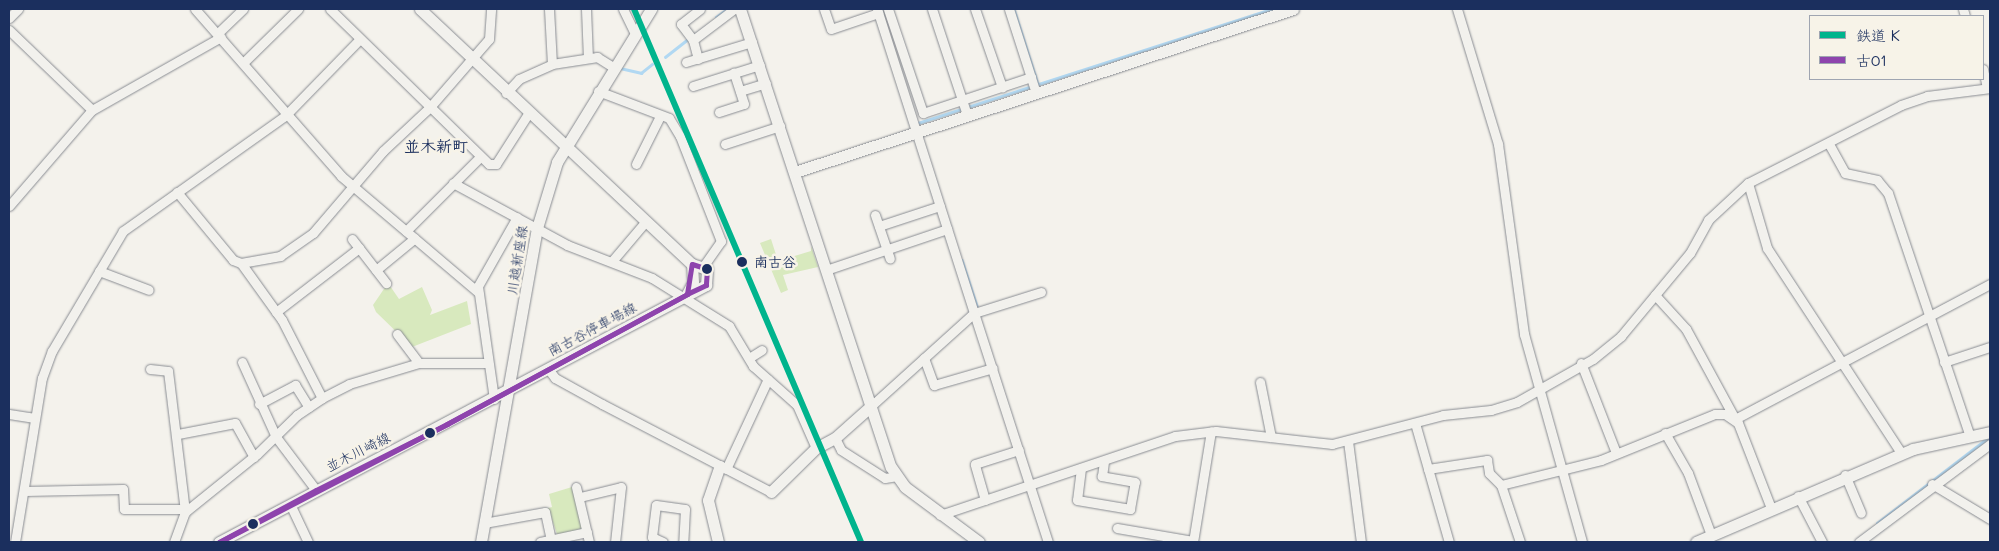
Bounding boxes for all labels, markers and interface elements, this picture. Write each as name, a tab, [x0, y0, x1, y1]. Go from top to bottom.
legend	[1809, 15, 1984, 80]
text: 鉄道 K	[1856, 25, 1900, 45]
text: 古01	[1856, 50, 1887, 70]
district label: 並木新町	[404, 136, 468, 156]
street label: 川越新座線	[503, 224, 531, 296]
marker: 南古谷	[734, 254, 750, 270]
place label: 南古谷	[754, 254, 796, 270]
unlabelled marker	[702, 264, 712, 274]
street label: 南古谷停車場線	[545, 299, 639, 359]
unlabelled marker	[425, 428, 435, 438]
street label: 並木川崎線	[323, 429, 393, 475]
unlabelled marker	[248, 519, 258, 529]

